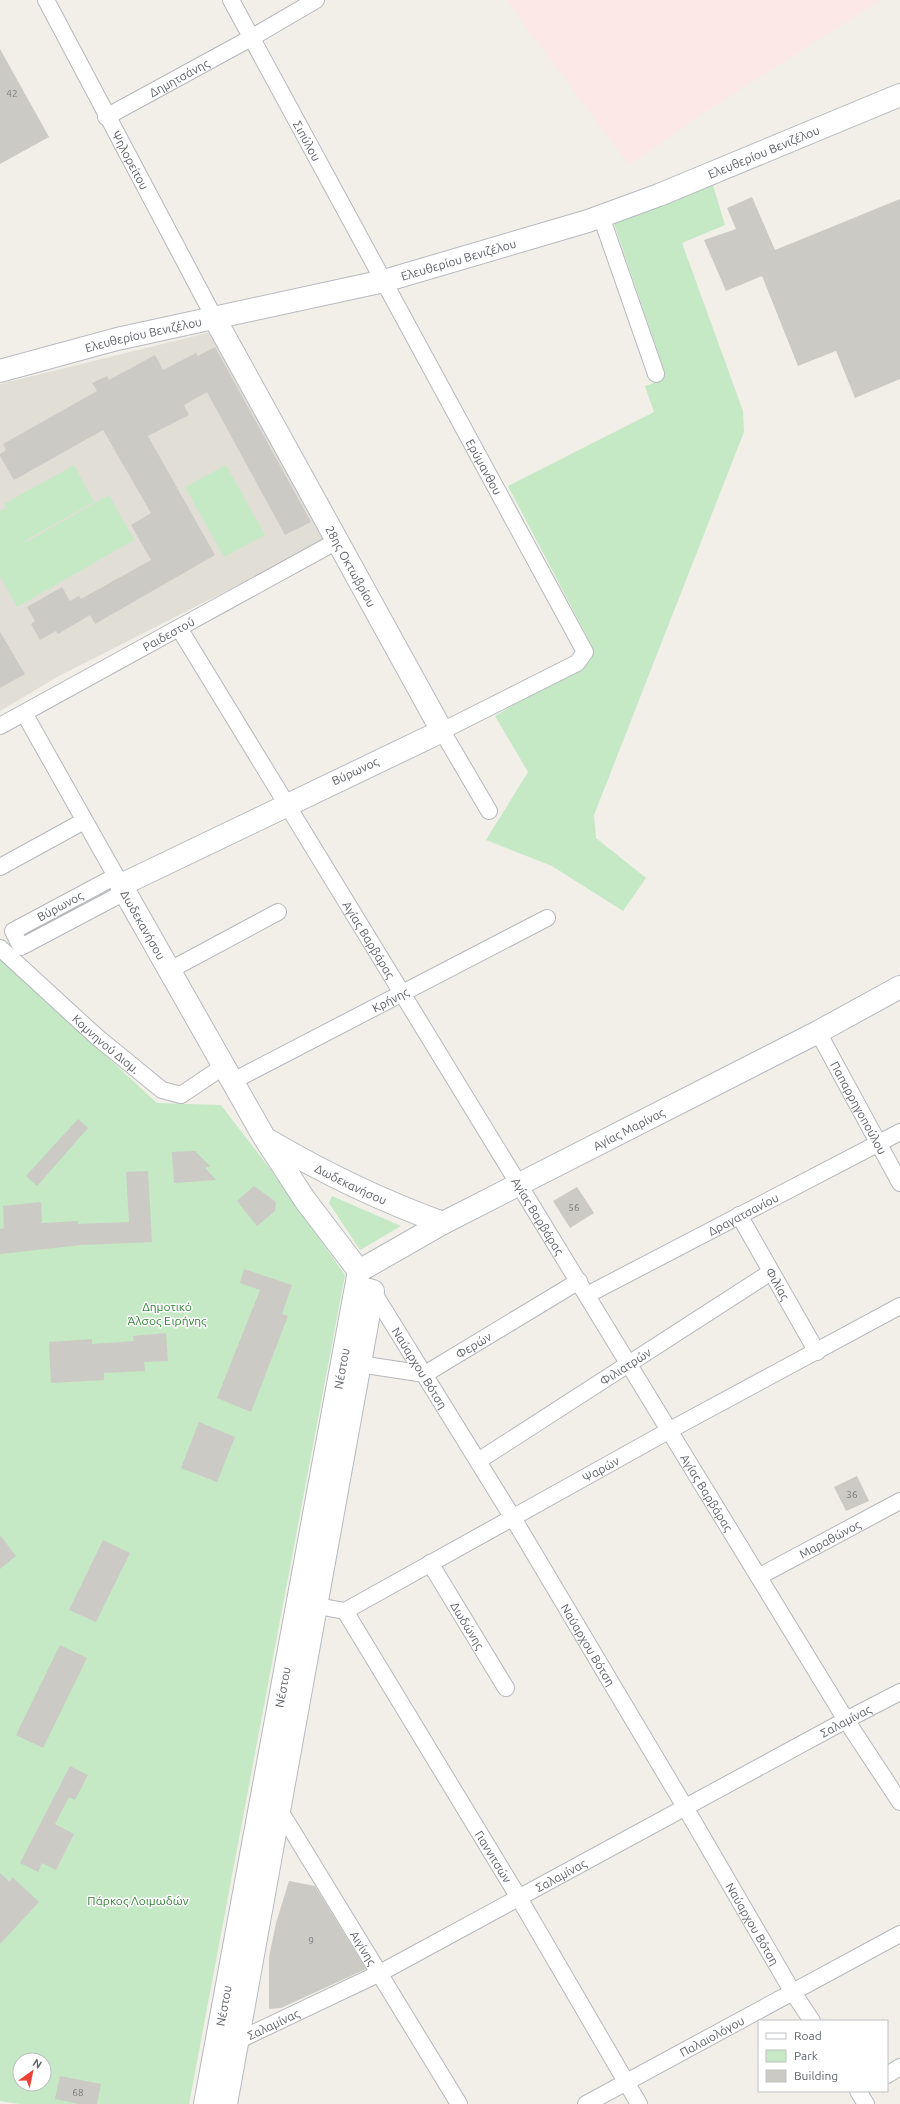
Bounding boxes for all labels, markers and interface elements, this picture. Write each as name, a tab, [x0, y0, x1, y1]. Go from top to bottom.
street label: Δημητσάνης	[147, 56, 212, 99]
house number: 42	[6, 88, 18, 99]
street label: Σιπύλου	[291, 118, 324, 163]
street label: Ελευθερίου Βενιζέλου	[706, 123, 821, 181]
street label: Ψηλορείτου	[110, 128, 152, 192]
street label: Ελευθερίου Βενιζέλου	[399, 236, 517, 282]
street label: Ελευθερίου Βενιζέλου	[83, 314, 203, 354]
street label: Ερύμανθου	[464, 436, 505, 497]
street label: 28ης Οκτωβρίου	[323, 523, 379, 609]
street label: Ραιδεστού	[140, 614, 196, 653]
street label: Βύρωνος	[330, 754, 381, 788]
street label: Βύρωνος	[35, 888, 86, 924]
street label: Δωδεκανήσου	[119, 888, 168, 962]
street label: Αγίας Βαρβάρας	[341, 899, 398, 981]
street label: Κρήνης	[370, 984, 411, 1014]
street label: Κομνηνού Διομ.	[70, 1012, 142, 1076]
street label: Παπαρρηγοπούλου	[829, 1059, 890, 1156]
street label: Αγίας Μαρίνας	[591, 1105, 667, 1152]
street label: Δωδεκανήσου	[313, 1161, 389, 1206]
street label: Αγίας Βαρβάρας	[510, 1175, 567, 1258]
street label: Δραγατσανίου	[706, 1190, 780, 1237]
house number: 56	[568, 1202, 580, 1213]
street label: Φιλίας	[764, 1265, 793, 1303]
park label: Δημοτικό Άλσος Ειρήνης	[128, 1300, 207, 1328]
street label: Ναύαρχου Βότση	[390, 1325, 450, 1411]
street label: Φερών	[453, 1329, 493, 1361]
street label: Φιλιατρών	[597, 1345, 653, 1387]
street label: Νέστου	[331, 1347, 351, 1390]
street label: Αγίας Βαρβάρας	[679, 1452, 736, 1534]
street label: Ψαρών	[580, 1453, 621, 1484]
house number: 36	[846, 1489, 858, 1500]
street label: Μαραθώνος	[797, 1517, 863, 1560]
street label: Δωδώνης	[449, 1599, 487, 1652]
street label: Ναύαρχου Βότση	[559, 1601, 618, 1688]
street label: Νέστου	[272, 1666, 292, 1709]
street label: Σαλαμίνας	[818, 1701, 874, 1739]
street label: Γιαννιτσών	[473, 1828, 515, 1885]
street label: Σαλαμίνας	[533, 1856, 589, 1894]
street label: Ναύαρχου Βότση	[724, 1880, 782, 1967]
park label: Πάρκος Λοιμωδών	[87, 1894, 189, 1908]
street label: Αιγίνης	[348, 1928, 379, 1968]
house number: 9	[308, 1935, 314, 1946]
street label: Νέστου	[213, 1984, 233, 2027]
street label: Σαλαμίνας	[245, 2006, 302, 2042]
street label: Παλαιολόγου	[677, 2013, 746, 2059]
legend	[758, 2020, 888, 2092]
text: Road	[794, 2029, 822, 2042]
text: Park	[794, 2049, 818, 2062]
north arrow	[12, 2052, 52, 2092]
text: N	[31, 2056, 44, 2071]
text: Building	[794, 2069, 838, 2082]
house number: 68	[72, 2087, 84, 2098]

